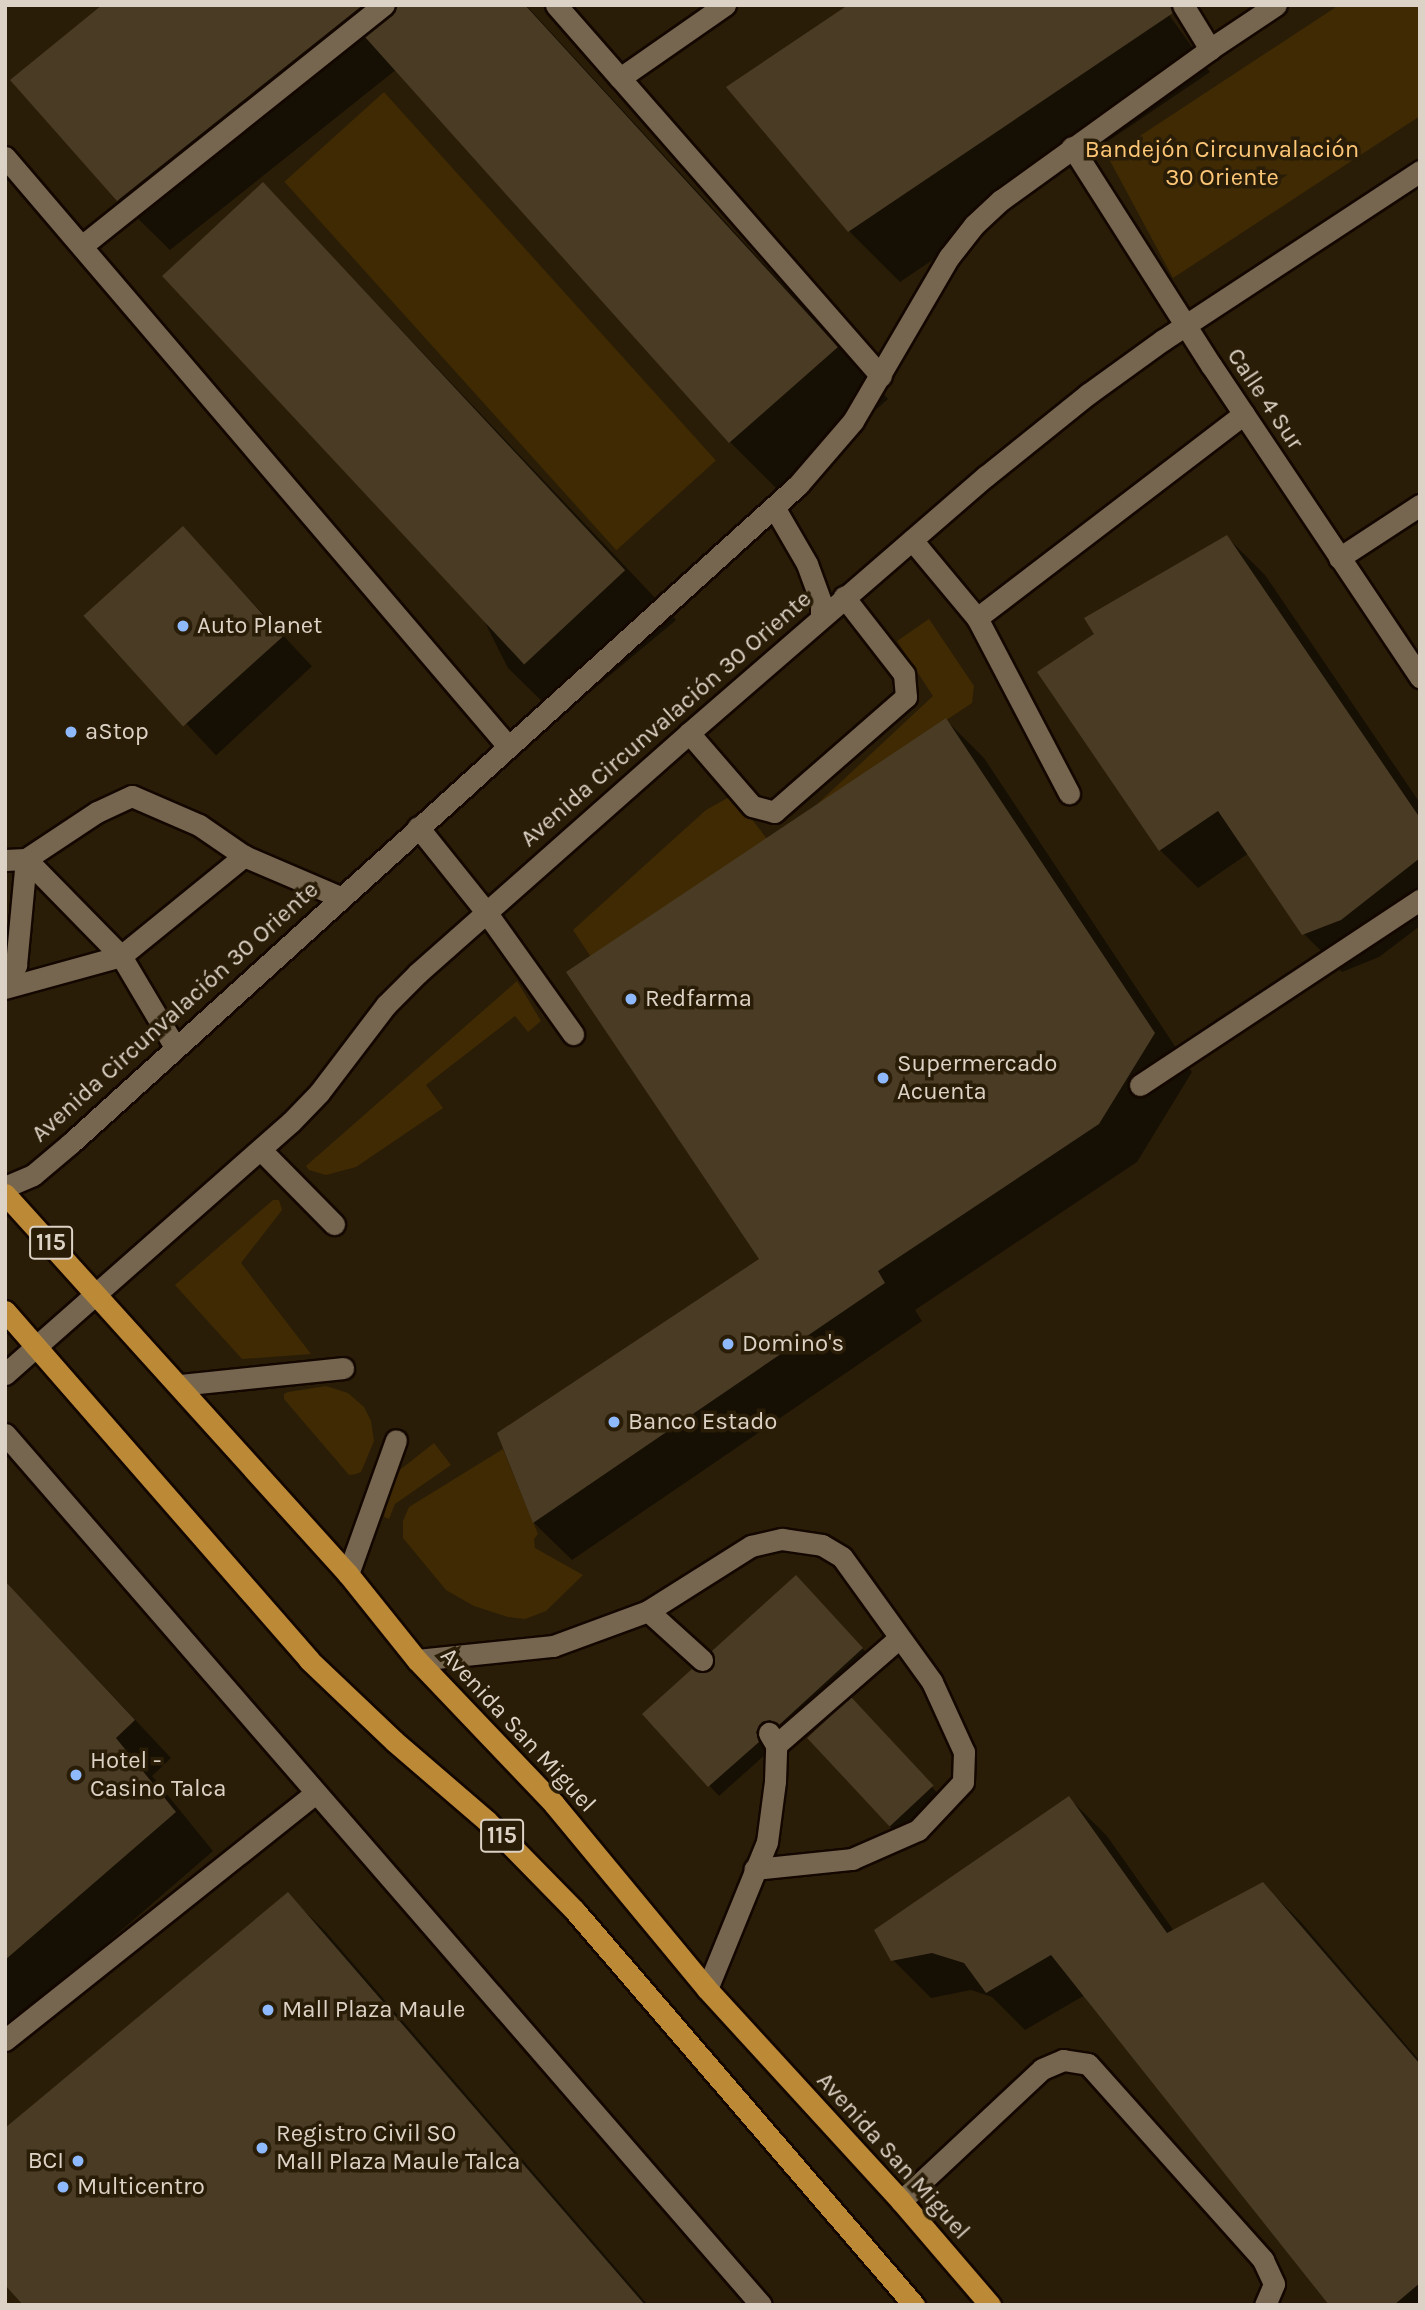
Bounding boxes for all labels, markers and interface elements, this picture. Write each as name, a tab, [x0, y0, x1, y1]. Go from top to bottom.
park label: Bandejón Circunvalación 30 Oriente	[1085, 136, 1359, 192]
street label: Calle 4 Sur	[1221, 343, 1309, 455]
street label: Avenida Circunvalación 30 Oriente	[515, 585, 817, 853]
place label: Auto Planet	[197, 612, 322, 640]
marker: Auto Planet	[175, 618, 191, 634]
place label: aStop	[85, 718, 149, 746]
marker: aStop	[63, 724, 79, 740]
street label: Avenida Circunvalación 30 Oriente	[26, 876, 324, 1148]
place label: Redfarma	[645, 985, 752, 1013]
marker: Redfarma	[623, 991, 639, 1007]
place label: Supermercado Acuenta	[897, 1050, 1057, 1106]
marker: Supermercado Acuenta	[875, 1070, 891, 1086]
road number: 115	[28, 1224, 74, 1262]
place label: Domino's	[742, 1330, 844, 1358]
marker: Domino's	[720, 1336, 736, 1352]
place label: Banco Estado	[628, 1408, 777, 1436]
marker: Banco Estado	[606, 1414, 622, 1430]
street label: Avenida San Miguel	[434, 1642, 602, 1818]
place label: Hotel - Casino Talca	[90, 1747, 226, 1803]
marker: Hotel - Casino Talca	[68, 1767, 84, 1783]
road number: 115	[479, 1816, 525, 1856]
place label: Mall Plaza Maule	[282, 1996, 465, 2024]
marker: Mall Plaza Maule	[260, 2002, 276, 2018]
street label: Avenida San Miguel	[810, 2067, 976, 2245]
place label: Registro Civil SO Mall Plaza Maule Talca	[276, 2120, 520, 2176]
marker: Registro Civil SO Mall Plaza Maule Talca	[254, 2140, 270, 2156]
place label: BCI	[28, 2147, 64, 2175]
marker: BCI	[70, 2153, 86, 2169]
place label: Multicentro	[77, 2173, 205, 2201]
marker: Multicentro	[55, 2179, 71, 2195]

